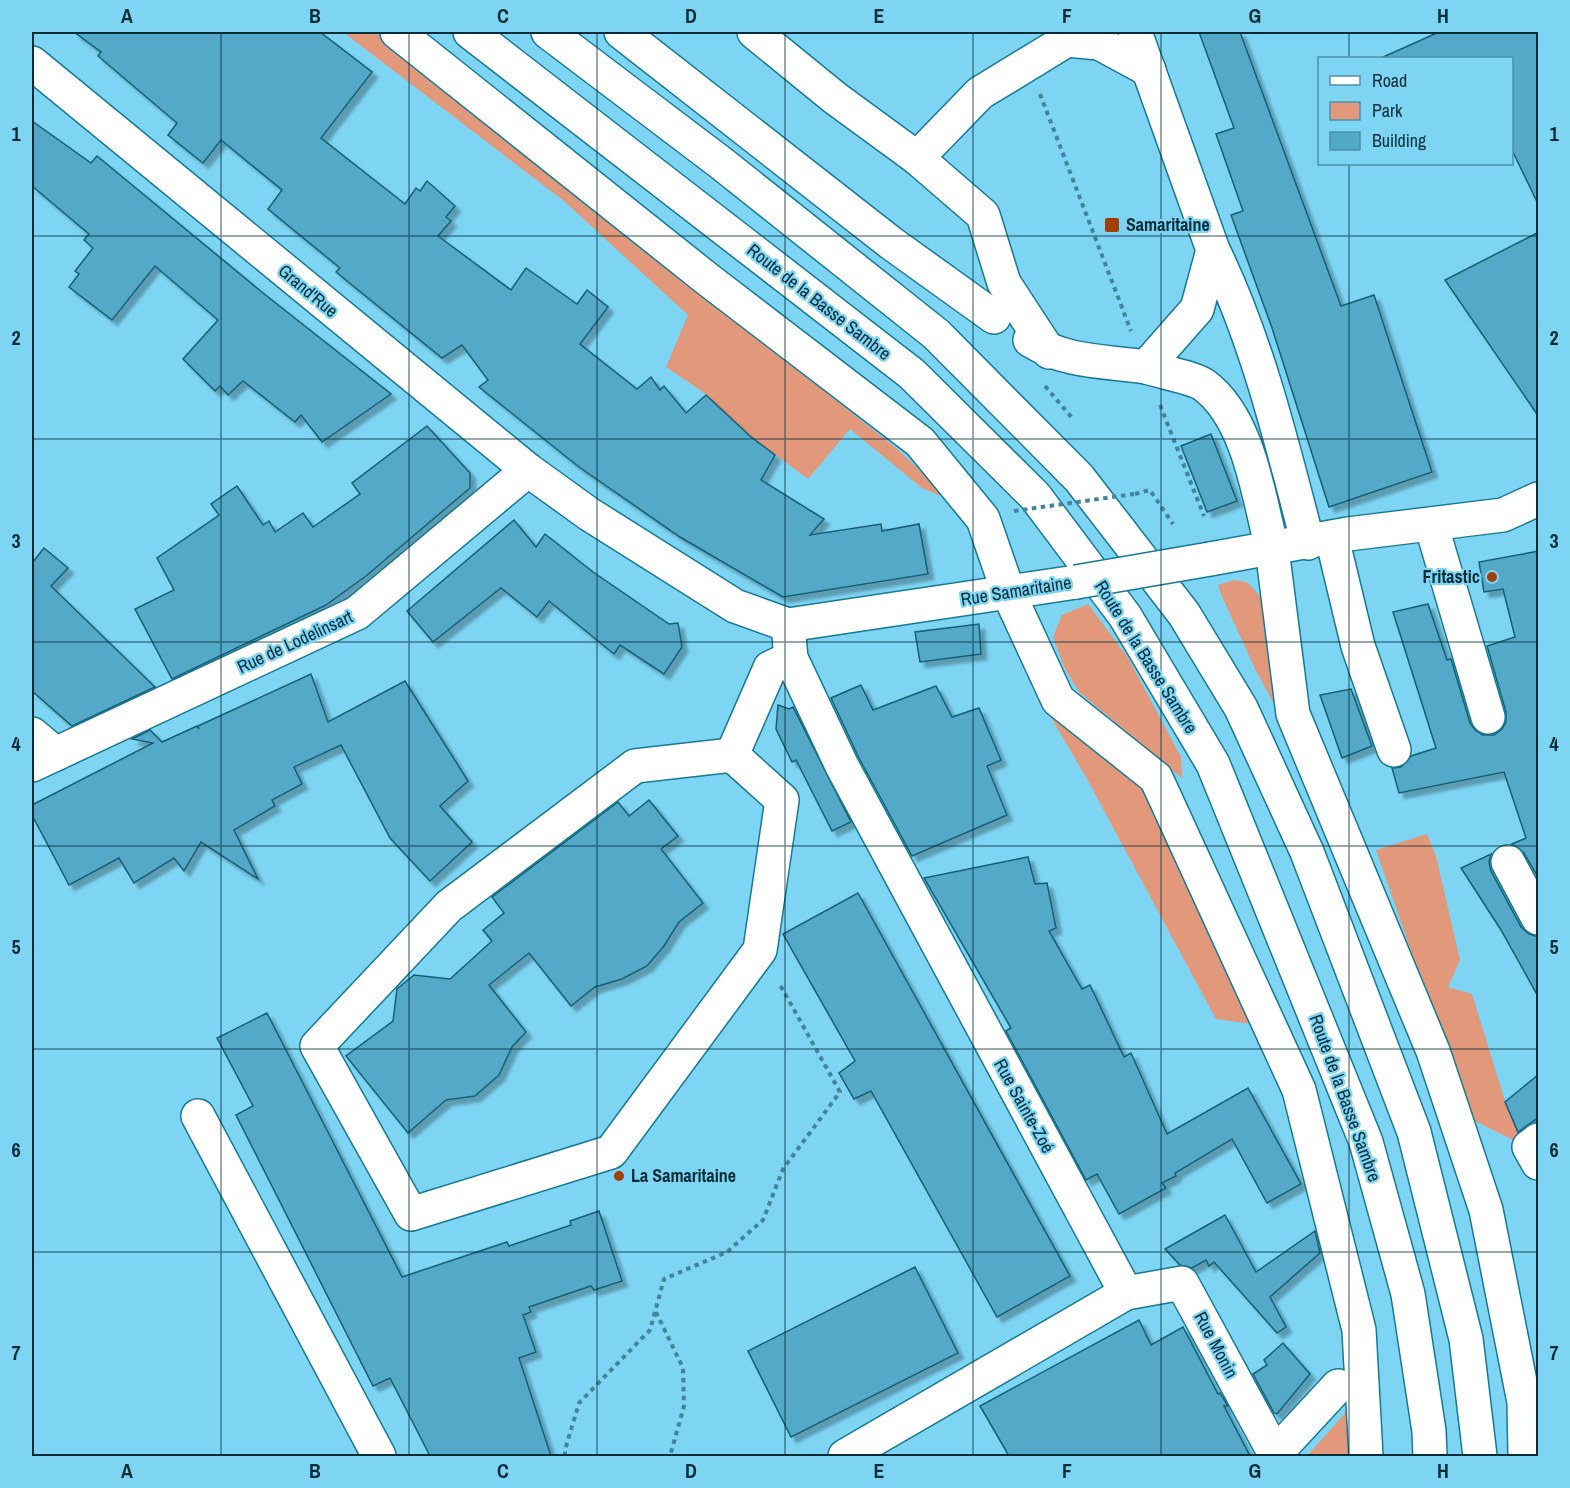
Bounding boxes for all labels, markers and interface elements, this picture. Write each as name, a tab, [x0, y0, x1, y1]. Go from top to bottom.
text: A	[121, 2, 133, 29]
text: B	[309, 2, 321, 29]
text: C	[497, 2, 509, 29]
text: D	[685, 2, 697, 29]
text: E	[874, 2, 885, 29]
text: F	[1062, 2, 1072, 29]
text: G	[1249, 2, 1261, 29]
text: H	[1437, 2, 1449, 29]
legend	[1318, 57, 1513, 165]
text: Road	[1372, 68, 1407, 93]
text: Park	[1372, 98, 1403, 123]
text: 1	[11, 120, 21, 147]
text: 1	[1549, 120, 1559, 147]
text: Building	[1372, 128, 1427, 153]
place label: Samaritaine	[1126, 212, 1210, 237]
marker: Samaritaine	[1103, 216, 1121, 234]
street label: Route de la Basse Sambre	[742, 237, 897, 366]
street label: Grand'Rue	[273, 258, 344, 323]
text: 2	[11, 324, 21, 351]
text: 2	[1549, 324, 1559, 351]
text: 3	[11, 527, 21, 554]
text: 3	[1549, 527, 1559, 554]
place label: Fritastic	[1423, 564, 1480, 589]
street label: Rue Samaritaine	[959, 569, 1073, 612]
marker: Fritastic	[1485, 570, 1499, 584]
street label: Route de la Basse Sambre	[1089, 575, 1204, 738]
street label: Rue de Lodelinsart	[233, 604, 357, 679]
text: 4	[11, 730, 21, 757]
text: 4	[1549, 730, 1559, 757]
text: 5	[11, 933, 21, 960]
text: 5	[1549, 933, 1559, 960]
street label: Route de la Basse Sambre	[1304, 1011, 1387, 1185]
street label: Rue Sainte-Zoé	[988, 1054, 1061, 1157]
text: 6	[11, 1136, 21, 1163]
text: 6	[1549, 1136, 1559, 1163]
place label: La Samaritaine	[631, 1163, 736, 1188]
marker: La Samaritaine	[612, 1169, 626, 1183]
street label: Rue Monin	[1188, 1307, 1244, 1383]
text: 7	[11, 1339, 21, 1366]
text: 7	[1549, 1339, 1559, 1366]
text: A	[121, 1457, 133, 1484]
text: B	[309, 1457, 321, 1484]
text: C	[497, 1457, 509, 1484]
text: D	[685, 1457, 697, 1484]
text: E	[874, 1457, 885, 1484]
text: F	[1062, 1457, 1072, 1484]
text: G	[1249, 1457, 1261, 1484]
text: H	[1437, 1457, 1449, 1484]

